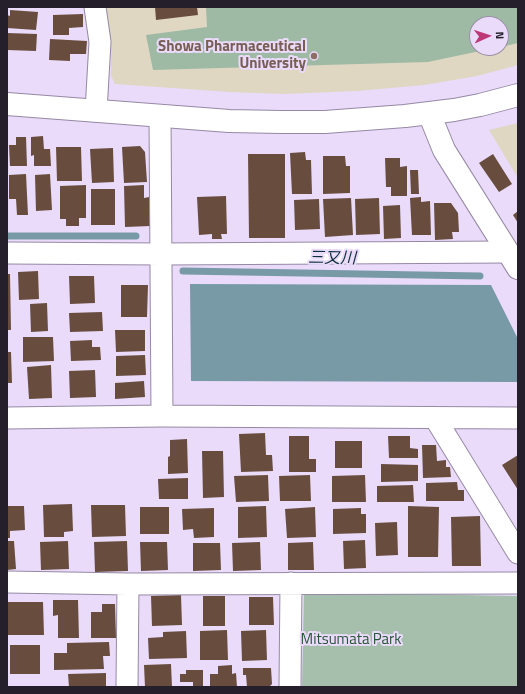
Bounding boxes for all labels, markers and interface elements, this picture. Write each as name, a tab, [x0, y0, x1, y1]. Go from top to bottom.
north arrow	[469, 16, 509, 56]
text: N	[492, 31, 508, 40]
place label: Showa Pharmaceutical University	[158, 38, 306, 73]
marker: Showa Pharmaceutical University	[309, 51, 319, 61]
water label: 三又川	[308, 249, 356, 269]
park label: Mitsumata Park	[301, 631, 401, 649]

